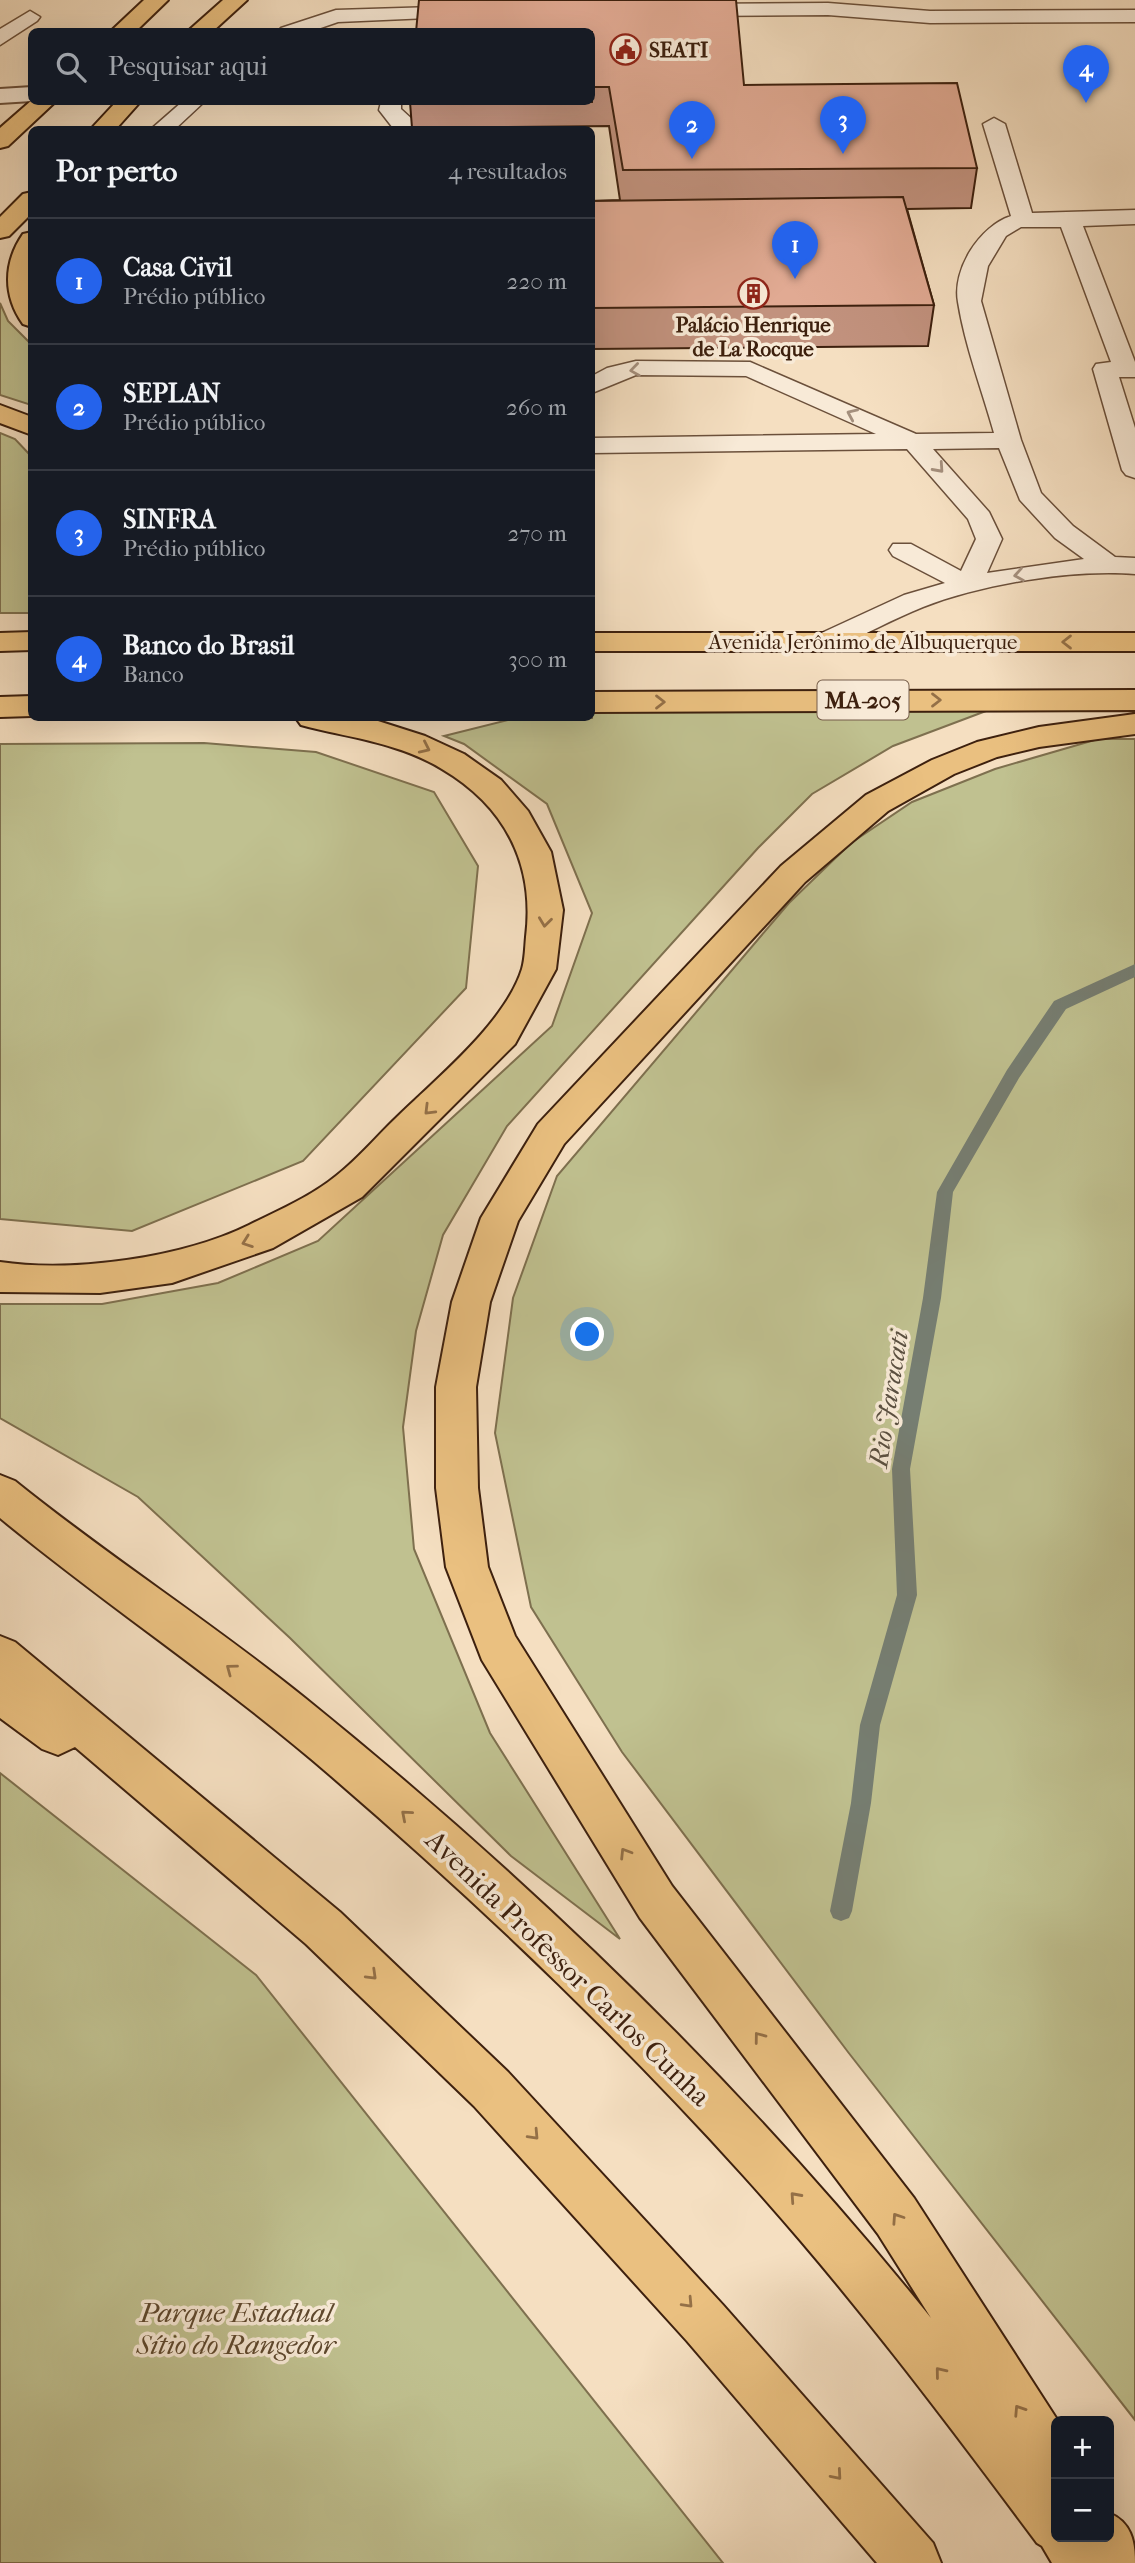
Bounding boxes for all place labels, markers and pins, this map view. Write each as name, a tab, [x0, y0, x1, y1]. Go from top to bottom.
public building icon: SEATI	[609, 33, 643, 67]
place label: SEATI	[649, 38, 709, 62]
pin: 4	[1063, 45, 1109, 103]
pin: 3	[820, 96, 866, 154]
pin: 2	[669, 101, 715, 159]
pin: 1	[772, 221, 818, 279]
building icon: Palácio Henrique de La Rocque	[736, 276, 770, 310]
place label: Palácio Henrique de La Rocque	[675, 313, 831, 361]

